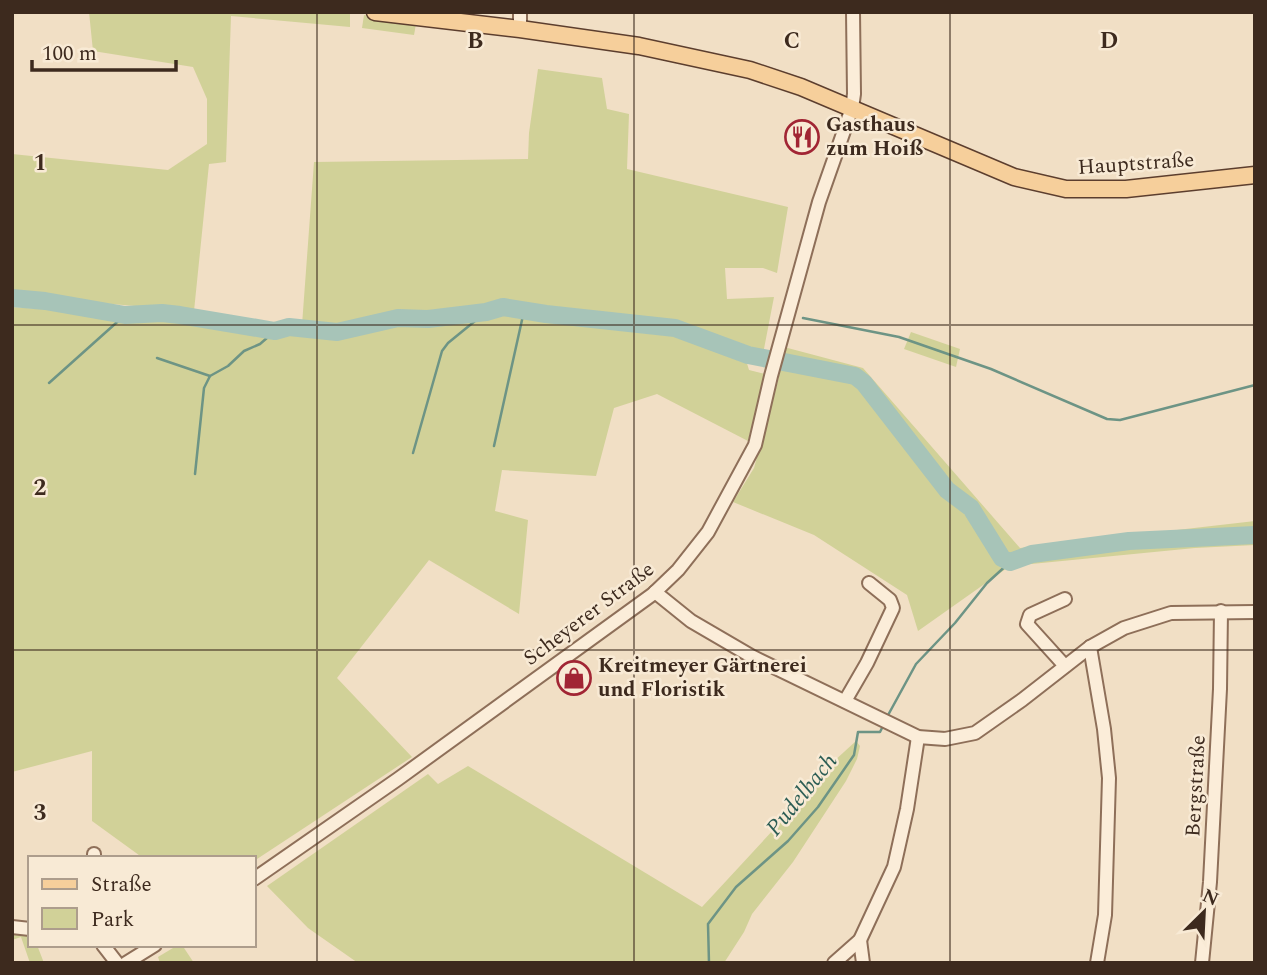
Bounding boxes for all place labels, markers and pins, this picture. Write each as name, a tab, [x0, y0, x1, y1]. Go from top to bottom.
place label: Gasthaus zum Hoiß	[826, 109, 923, 165]
restaurant icon: Gasthaus zum Hoiß	[783, 118, 821, 156]
place label: Kreitmeyer Gärtnerei und Floristik	[598, 650, 807, 706]
shop icon: Kreitmeyer Gärtnerei und Floristik	[555, 659, 593, 697]

